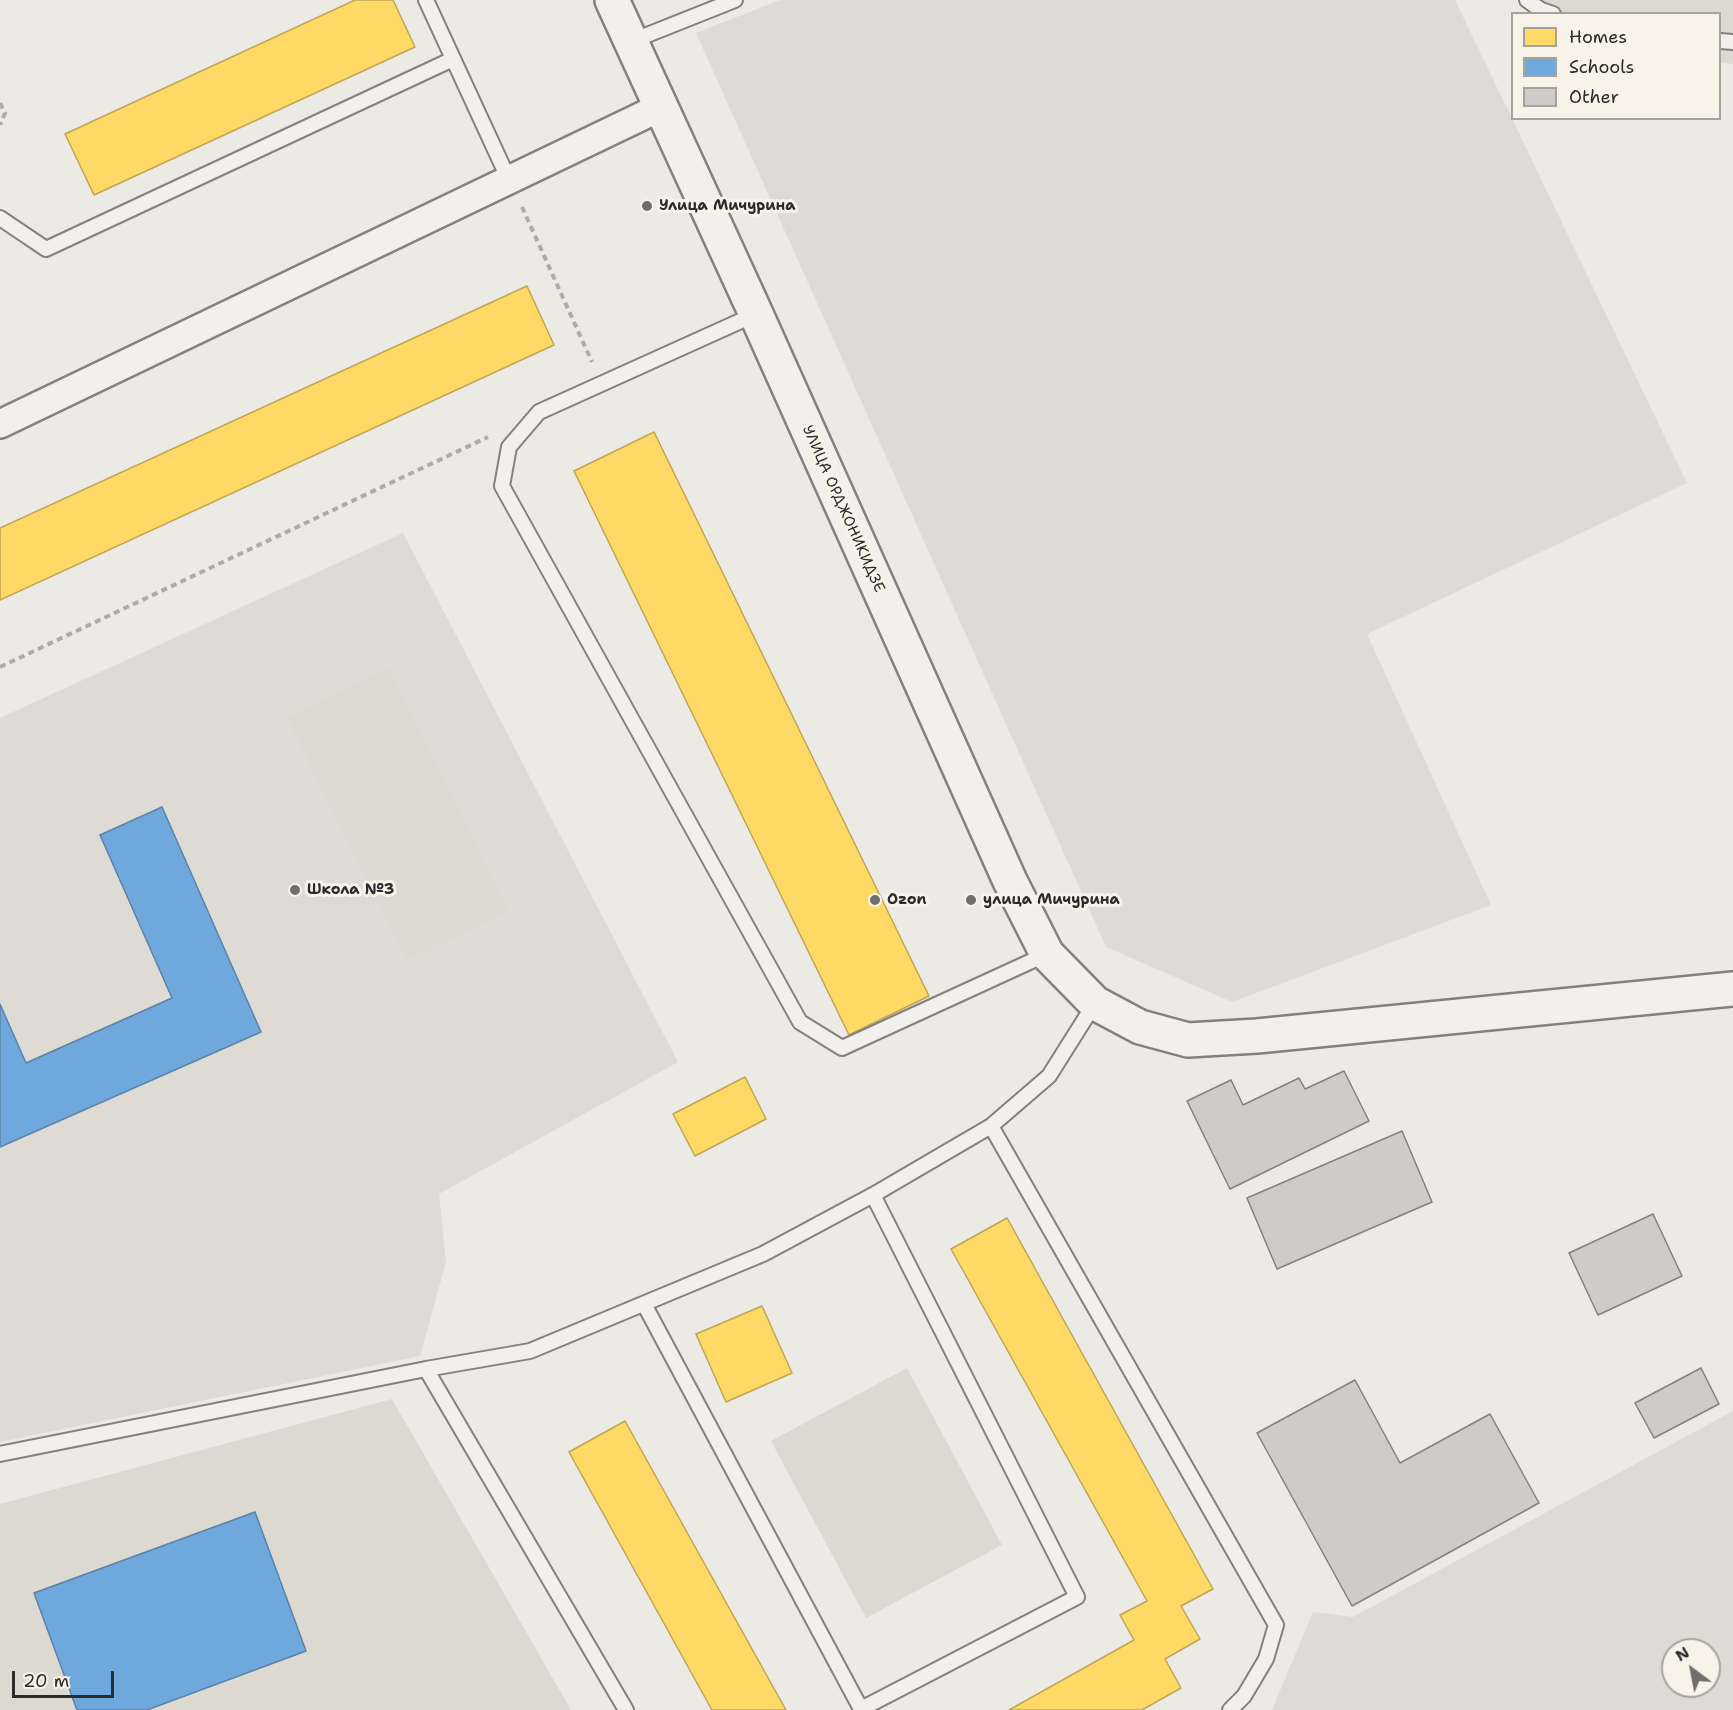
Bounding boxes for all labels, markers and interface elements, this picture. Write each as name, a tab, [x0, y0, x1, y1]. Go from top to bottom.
legend	[1511, 12, 1721, 120]
text: Homes	[1569, 25, 1627, 49]
text: Schools	[1569, 55, 1635, 79]
text: Other	[1569, 85, 1619, 109]
place label: Улица Мичурина	[659, 197, 796, 215]
marker: Улица Мичурина	[640, 199, 654, 213]
street label: УЛИЦА ОРДЖОНИКИДЗЕ	[798, 423, 888, 595]
place label: Школа №3	[307, 881, 394, 899]
marker: Школа №3	[288, 883, 302, 897]
place label: Ozon	[887, 891, 927, 909]
place label: улица Мичурина	[983, 891, 1120, 909]
marker: Ozon	[868, 893, 882, 907]
marker: улица Мичурина	[964, 893, 978, 907]
north arrow	[1661, 1638, 1721, 1698]
text: N	[1671, 1642, 1693, 1666]
scale bar	[15, 1659, 117, 1697]
text: 20 m	[23, 1669, 69, 1693]

